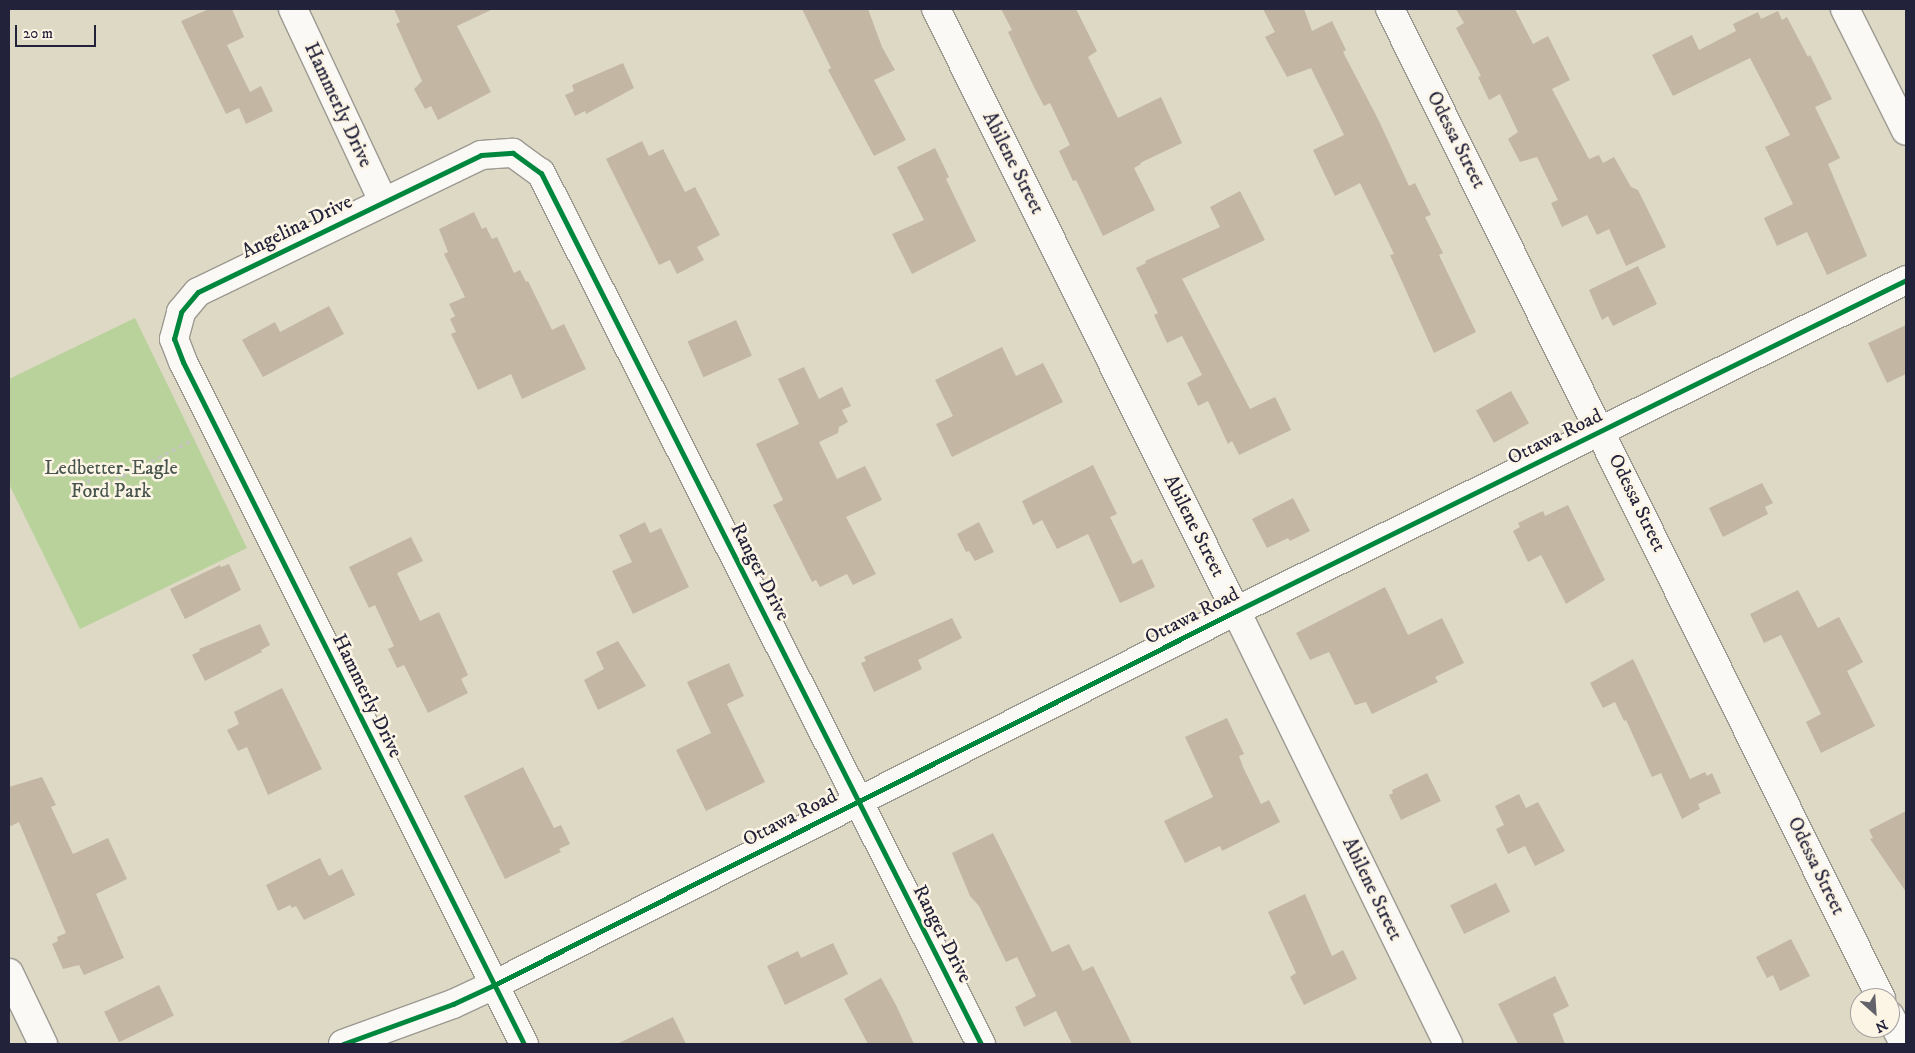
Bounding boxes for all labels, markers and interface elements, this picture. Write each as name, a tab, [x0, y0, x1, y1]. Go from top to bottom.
scale bar	[18, 15, 99, 47]
text: 20 m	[23, 24, 53, 43]
street label: Hammerly Drive	[299, 39, 377, 171]
street label: Odessa Street	[1421, 87, 1491, 193]
street label: Abilene Street	[977, 108, 1049, 218]
street label: Angelina Drive	[238, 190, 356, 264]
street label: Ottawa Road	[1504, 404, 1606, 470]
street label: Odessa Street	[1603, 450, 1671, 556]
park label: Ledbetter-Eagle Ford Park	[44, 457, 178, 504]
street label: Abilene Street	[1158, 471, 1230, 581]
street label: Ranger Drive	[725, 519, 795, 625]
street label: Ottawa Road	[1141, 582, 1243, 650]
street label: Hammerly Drive	[327, 630, 407, 762]
street label: Ottawa Road	[739, 784, 841, 852]
street label: Odessa Street	[1782, 813, 1850, 919]
street label: Abilene Street	[1337, 834, 1407, 944]
street label: Ranger Drive	[907, 881, 977, 987]
north arrow	[1850, 988, 1900, 1038]
text: N	[1872, 1015, 1890, 1036]

